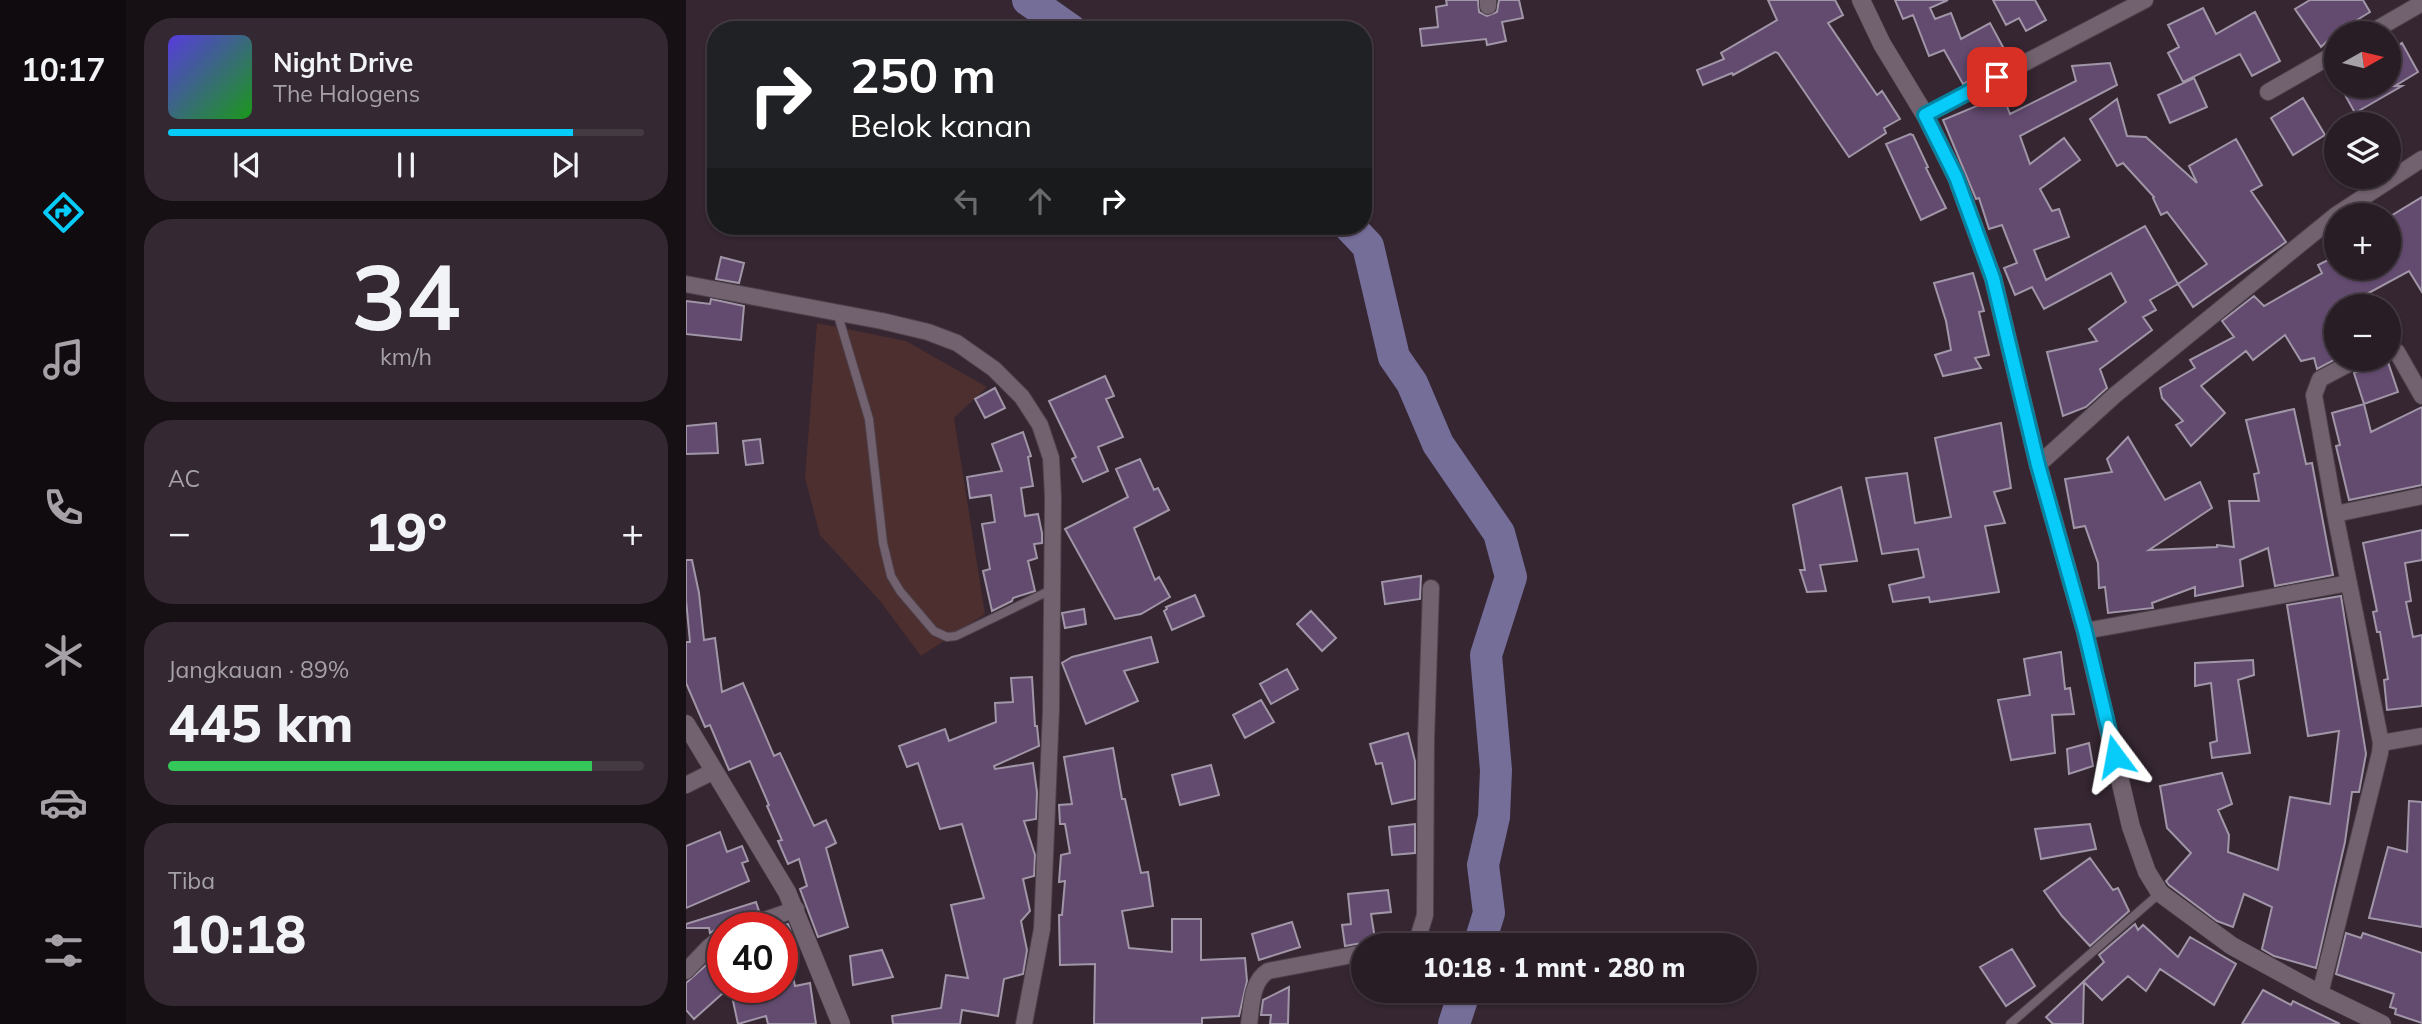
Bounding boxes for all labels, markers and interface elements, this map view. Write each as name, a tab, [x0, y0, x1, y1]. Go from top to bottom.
north arrow	[2324, 21, 2401, 98]
map controls	[2324, 21, 2401, 371]
text: 250 m	[850, 44, 996, 105]
text: Night Drive	[273, 46, 413, 79]
pin	[1967, 47, 2027, 107]
text: 10:17	[21, 49, 105, 89]
icon: right	[735, 49, 826, 140]
icon: arrive	[1978, 58, 2016, 96]
text: The Halogens	[273, 79, 420, 108]
text: Belok kanan	[850, 105, 1032, 145]
button: layers	[2324, 112, 2401, 189]
icon: previous	[228, 146, 266, 184]
icon: pause	[387, 146, 425, 184]
icon: next	[546, 146, 584, 184]
icon: left	[948, 182, 986, 220]
icon: ahead	[1021, 182, 1059, 220]
icon: right	[1094, 182, 1132, 220]
icon: directions	[39, 188, 88, 237]
button: +	[2324, 203, 2401, 280]
text: 34	[351, 239, 461, 353]
button: −	[2324, 294, 2401, 371]
icon: music	[39, 335, 88, 384]
text: km/h	[380, 342, 432, 371]
text: AC	[168, 464, 200, 493]
icon: phone	[39, 483, 88, 532]
text: 19°	[365, 499, 447, 564]
text: −	[168, 508, 191, 556]
text: +	[621, 508, 644, 556]
icon: climate	[39, 631, 88, 680]
text: Jangkauan · 89%	[168, 655, 349, 684]
text: 445 km	[168, 690, 353, 755]
position arrow	[2078, 719, 2152, 793]
icon: car	[39, 778, 88, 827]
text: Tiba	[168, 866, 215, 895]
text: 10:18	[168, 901, 306, 966]
speed limit sign: 40	[707, 912, 798, 1003]
icon: filters	[39, 926, 88, 975]
text: 10:18 · 1 mnt · 280 m	[1423, 951, 1685, 984]

